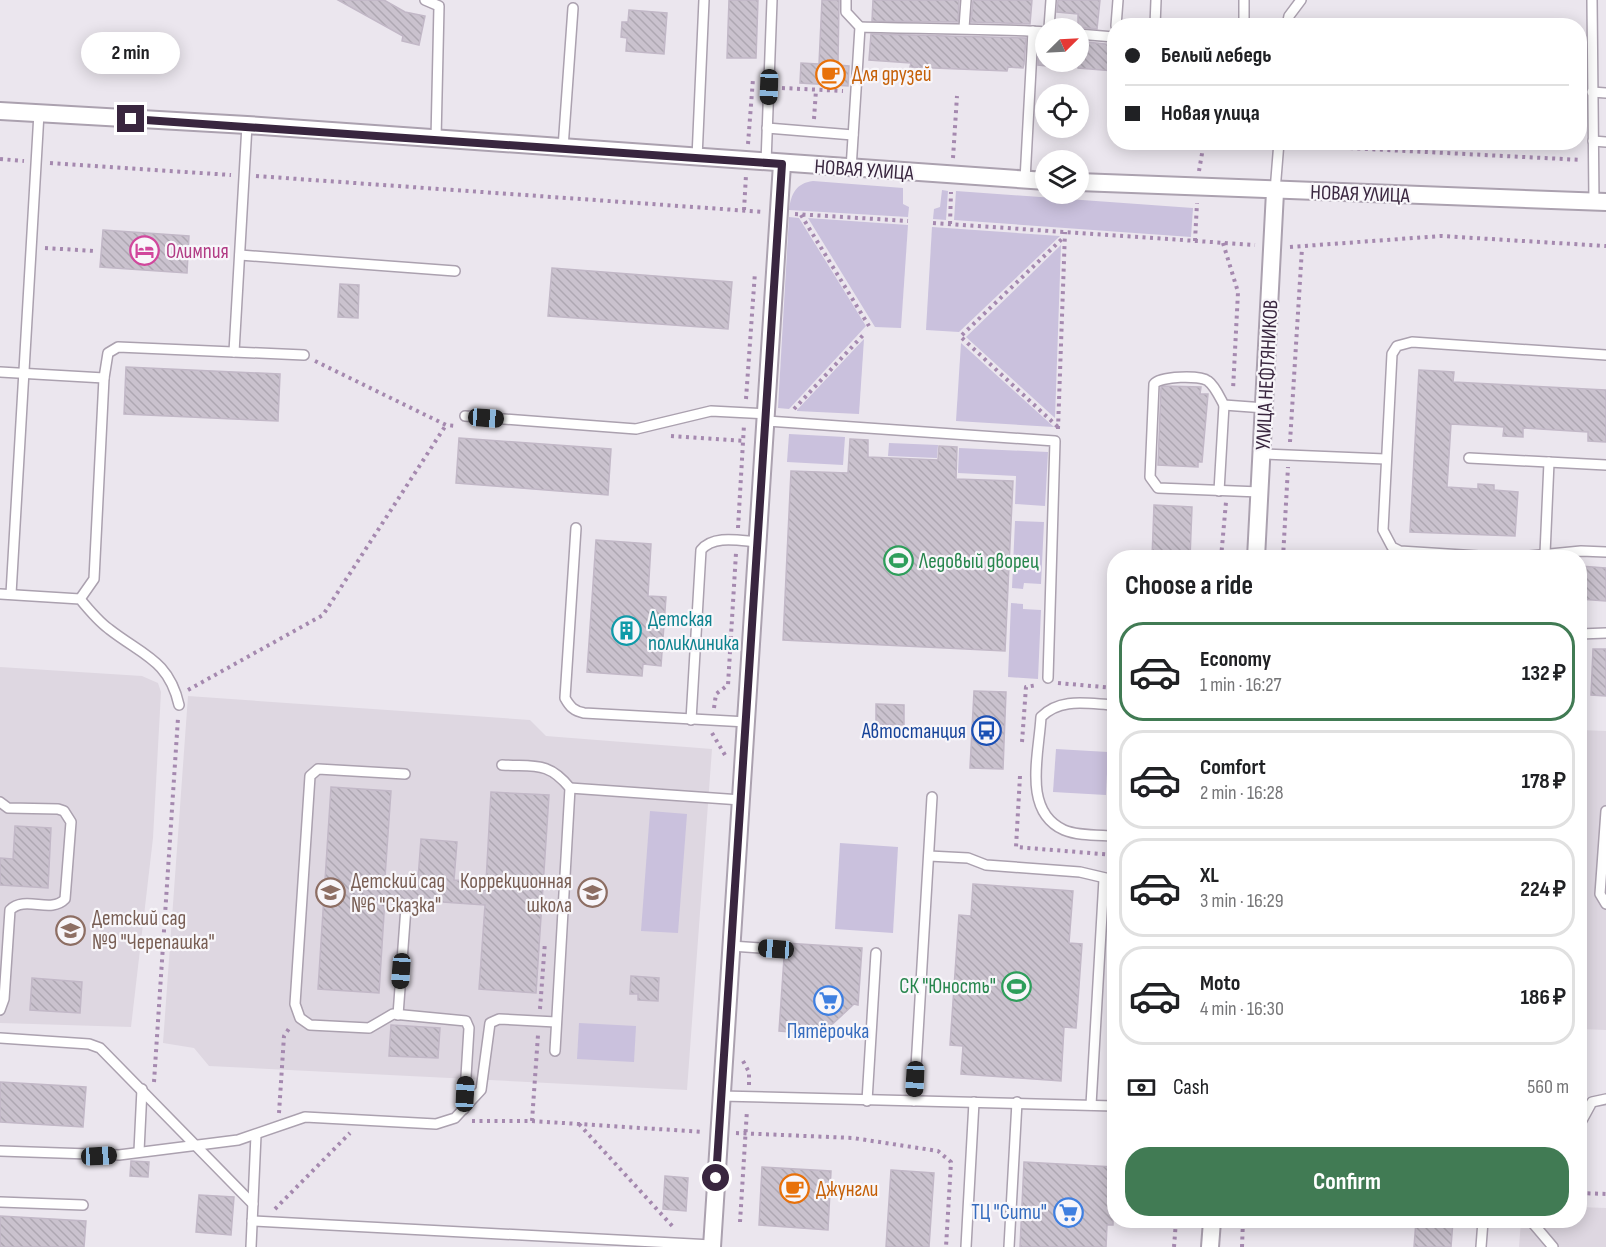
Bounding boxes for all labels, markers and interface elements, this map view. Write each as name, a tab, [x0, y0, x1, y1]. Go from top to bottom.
north arrow	[1035, 18, 1089, 72]
map controls	[1035, 18, 1089, 204]
callout: 2 min	[82, 32, 180, 74]
text: 2 min	[111, 41, 150, 65]
text: Белый лебедь	[1161, 42, 1272, 69]
cafe icon: Для друзей	[815, 58, 847, 90]
place label: Для друзей	[852, 62, 932, 87]
car	[759, 69, 779, 105]
button: locate	[1035, 84, 1089, 138]
text: Новая улица	[1161, 100, 1260, 127]
route end	[117, 105, 144, 132]
button: layers	[1035, 150, 1089, 204]
street label: НОВАЯ УЛИЦА	[813, 154, 916, 186]
street label: НОВАЯ УЛИЦА	[1310, 180, 1411, 208]
hotel icon: Олимпия	[129, 235, 161, 267]
place label: Олимпия	[166, 239, 229, 264]
street label: УЛИЦА НЕФТЯНИКОВ	[1251, 299, 1283, 451]
car	[467, 408, 505, 428]
sports icon: Ледовый дворец	[882, 545, 914, 577]
place label: Ледовый дворец	[918, 549, 1039, 574]
text: Choose a ride	[1125, 570, 1253, 602]
place label: Детская поликлиника	[648, 607, 739, 656]
building icon: Детская поликлиника	[611, 615, 643, 647]
icon: car	[1128, 645, 1182, 699]
text: Economy	[1200, 646, 1271, 673]
text: 132 ₽	[1522, 660, 1566, 687]
text: 1 min · 16:27	[1200, 673, 1281, 697]
bus stop icon: Автостанция	[971, 715, 1003, 747]
place label: Автостанция	[861, 719, 966, 744]
icon: car	[1128, 753, 1182, 807]
text: Comfort	[1200, 754, 1266, 781]
text: 178 ₽	[1521, 768, 1566, 795]
text: 2 min · 16:28	[1200, 781, 1283, 805]
icon: car	[1128, 861, 1182, 915]
text: XL	[1200, 862, 1219, 889]
place label: Детский сад №6 "Сказка"	[351, 869, 445, 918]
place label: Коррекционная школа	[460, 869, 572, 918]
text: 224 ₽	[1520, 876, 1566, 903]
school or university icon: Детский сад №6 "Сказка"	[314, 877, 346, 909]
school or university icon: Коррекционная школа	[577, 877, 609, 909]
text: 3 min · 16:29	[1200, 889, 1284, 913]
place label: Детский сад №9 "Черепашка"	[92, 906, 215, 955]
school or university icon: Детский сад №9 "Черепашка"	[55, 914, 87, 946]
car	[757, 939, 795, 959]
car	[391, 952, 411, 990]
icon: car	[1128, 969, 1182, 1023]
sports icon: СК "Юность"	[1001, 970, 1033, 1002]
text: Moto	[1200, 970, 1240, 997]
place label: СК "Юность"	[899, 974, 996, 999]
supermarket icon: Пятёрочка	[812, 984, 844, 1016]
text: 186 ₽	[1520, 984, 1566, 1011]
text: 4 min · 16:30	[1200, 997, 1284, 1021]
place label: Пятёрочка	[787, 1019, 869, 1044]
car	[905, 1061, 925, 1097]
icon: cash	[1125, 1071, 1158, 1104]
text: Cash	[1173, 1074, 1209, 1101]
text: 560 m	[1527, 1075, 1569, 1099]
car	[455, 1076, 475, 1112]
car	[81, 1146, 117, 1166]
button: Confirm	[1125, 1147, 1569, 1216]
route start	[702, 1164, 729, 1191]
cafe icon: Джунгли	[779, 1173, 811, 1205]
place label: Джунгли	[816, 1177, 878, 1202]
supermarket icon: ТЦ "Сити"	[1052, 1196, 1084, 1228]
place label: ТЦ "Сити"	[971, 1200, 1047, 1225]

